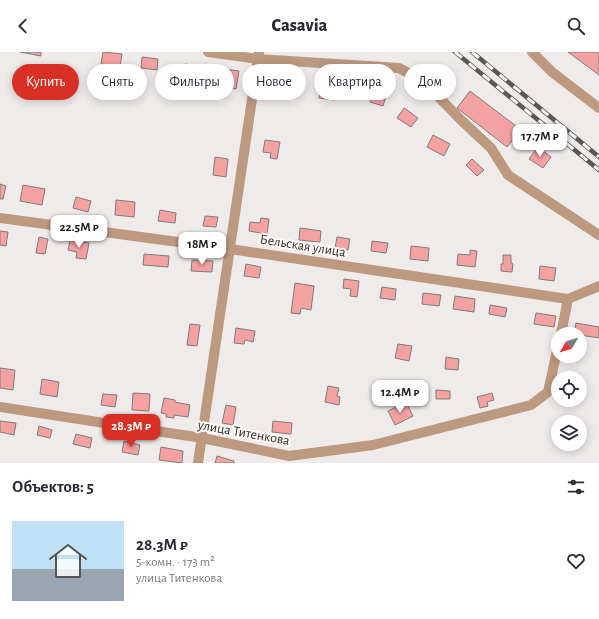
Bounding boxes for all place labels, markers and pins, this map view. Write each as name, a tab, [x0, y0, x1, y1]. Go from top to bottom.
pin: 17.7M ₽	[503, 124, 577, 158]
pin: 22.5M ₽	[42, 215, 116, 249]
pin: 18M ₽	[174, 232, 230, 266]
pin: 12.4M ₽	[363, 380, 437, 414]
pin: 28.3M ₽	[94, 414, 168, 448]

